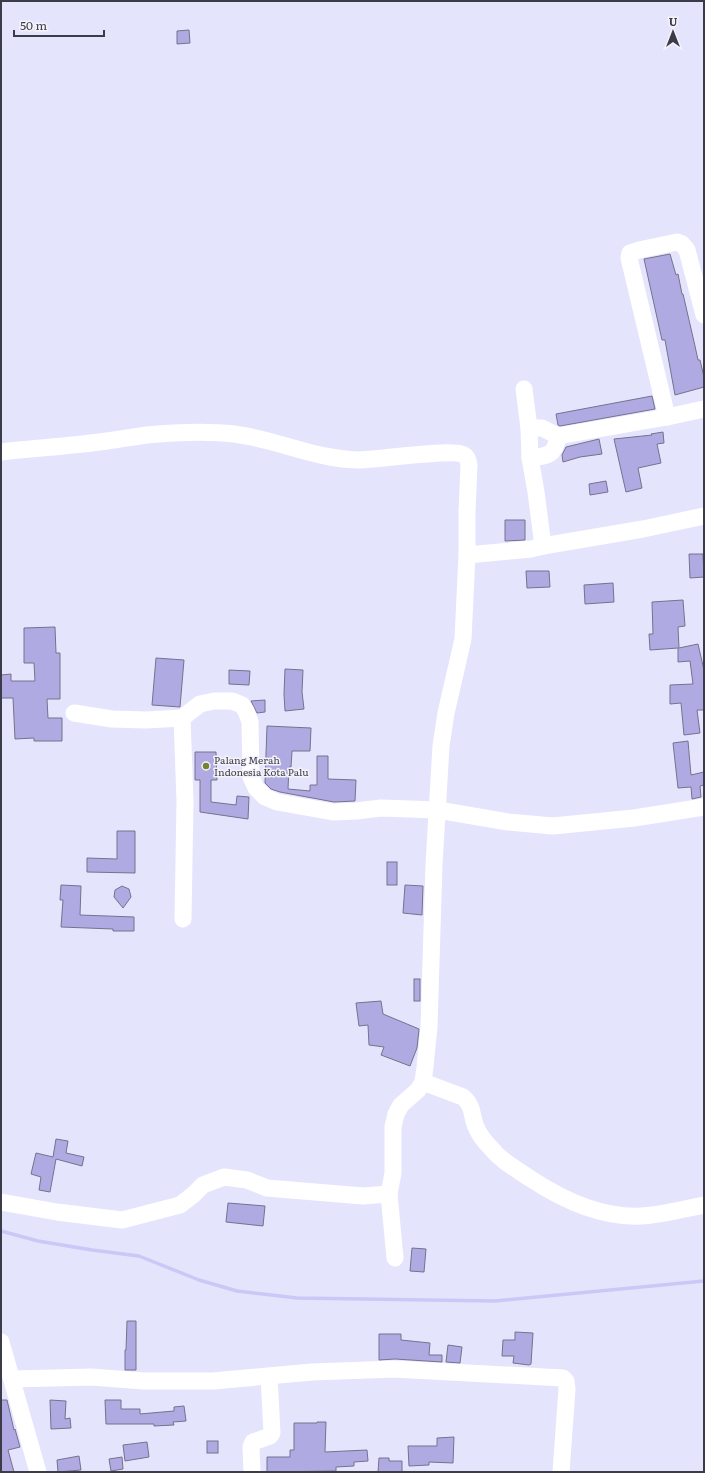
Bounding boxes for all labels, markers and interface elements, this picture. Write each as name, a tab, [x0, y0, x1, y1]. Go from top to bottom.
scale bar	[14, 12, 104, 38]
north arrow	[653, 12, 693, 52]
text: U	[669, 13, 678, 29]
text: 50 m	[20, 16, 47, 34]
place label: Palang Merah Indonesia Kota Palu	[214, 752, 309, 779]
marker: Palang Merah Indonesia Kota Palu	[201, 761, 211, 771]

